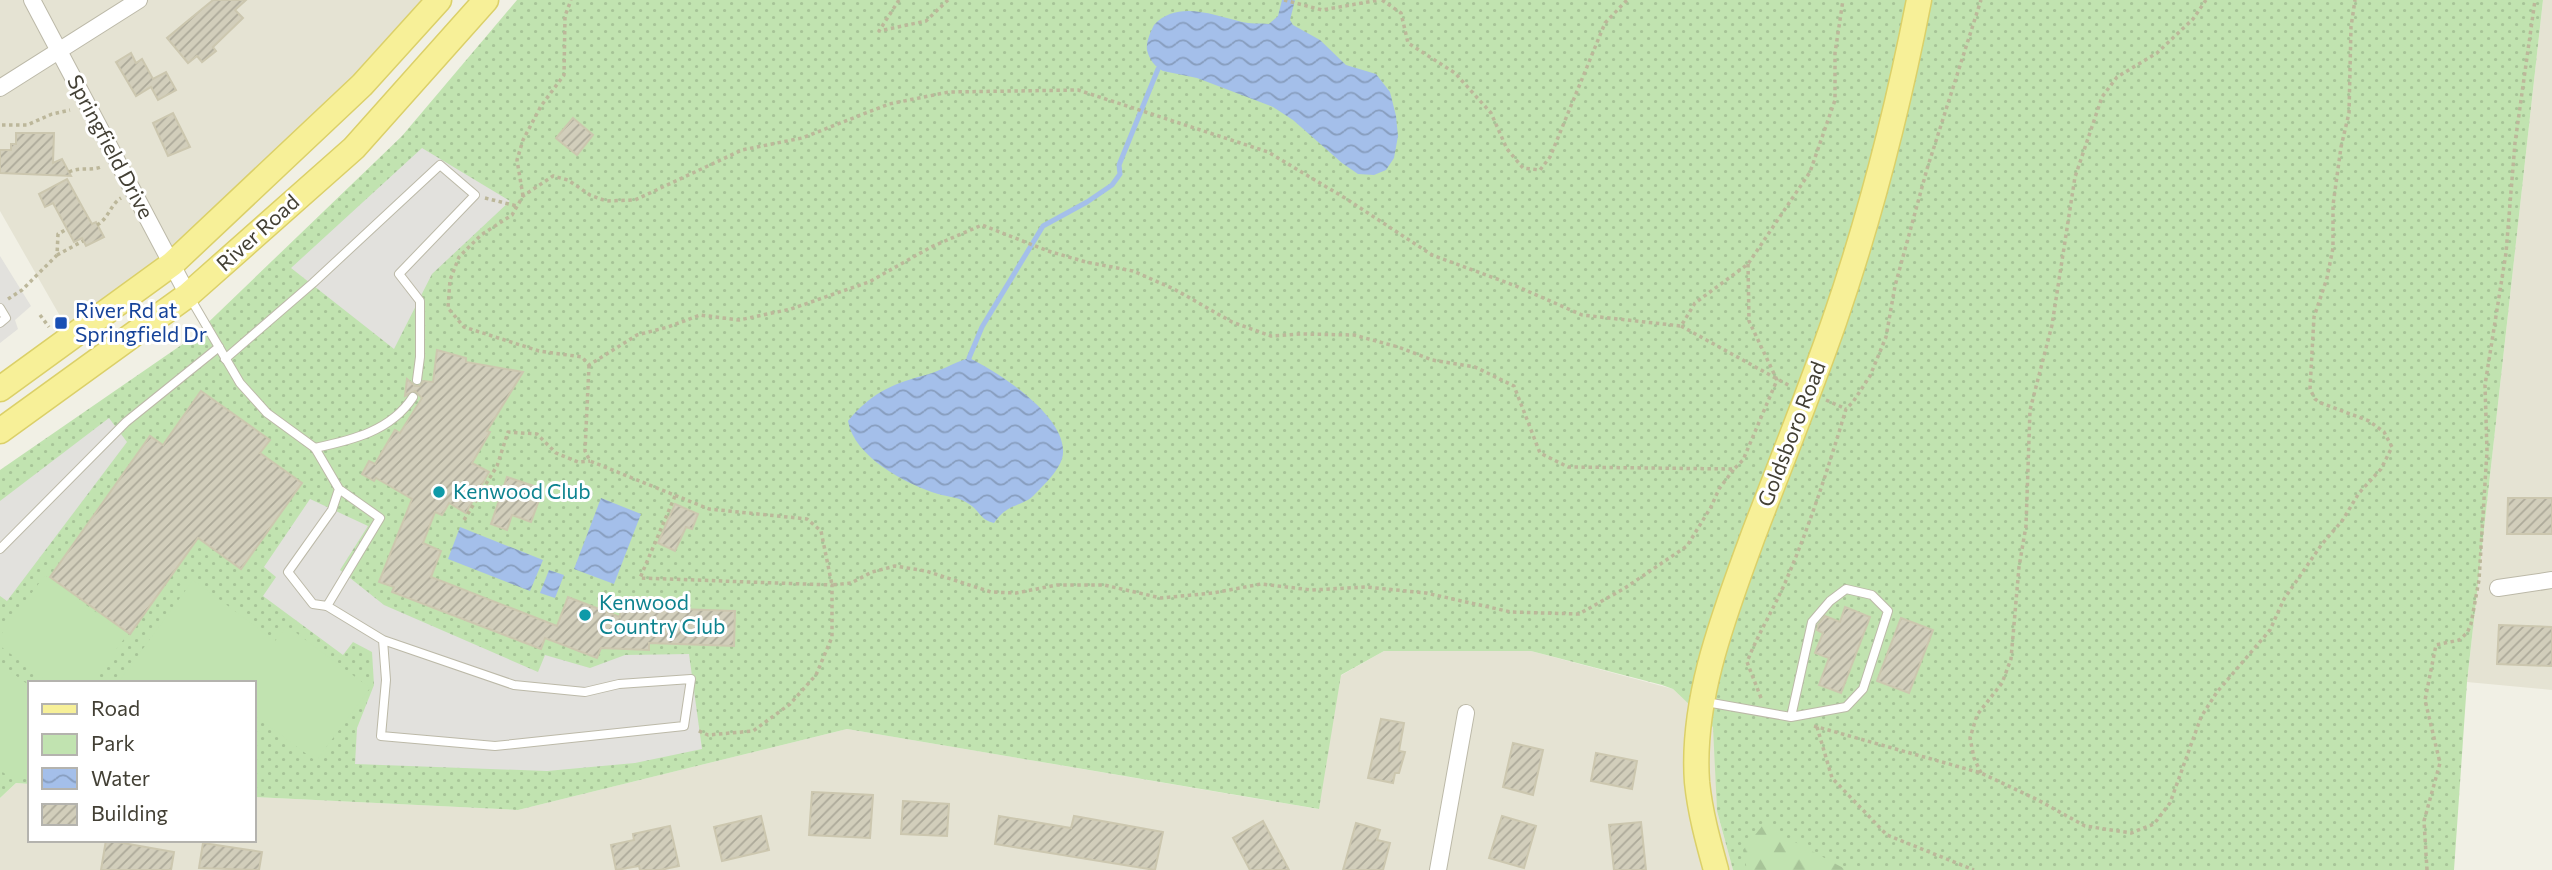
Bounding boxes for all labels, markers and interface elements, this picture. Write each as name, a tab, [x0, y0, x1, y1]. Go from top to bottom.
street label: Springfield Drive	[63, 70, 160, 222]
street label: River Road	[211, 188, 303, 275]
place label: River Rd at Springfield Dr	[75, 297, 207, 346]
marker: River Rd at Springfield Dr	[53, 315, 69, 331]
street label: Goldsboro Road	[1751, 357, 1830, 510]
place label: Kenwood Club	[453, 478, 591, 503]
marker: Kenwood Club	[431, 484, 447, 500]
place label: Kenwood Country Club	[599, 589, 725, 638]
marker: Kenwood Country Club	[577, 607, 593, 623]
legend	[28, 681, 256, 842]
text: Road	[91, 695, 140, 720]
text: Park	[91, 730, 135, 755]
text: Water	[91, 765, 150, 790]
text: Building	[91, 800, 168, 825]

